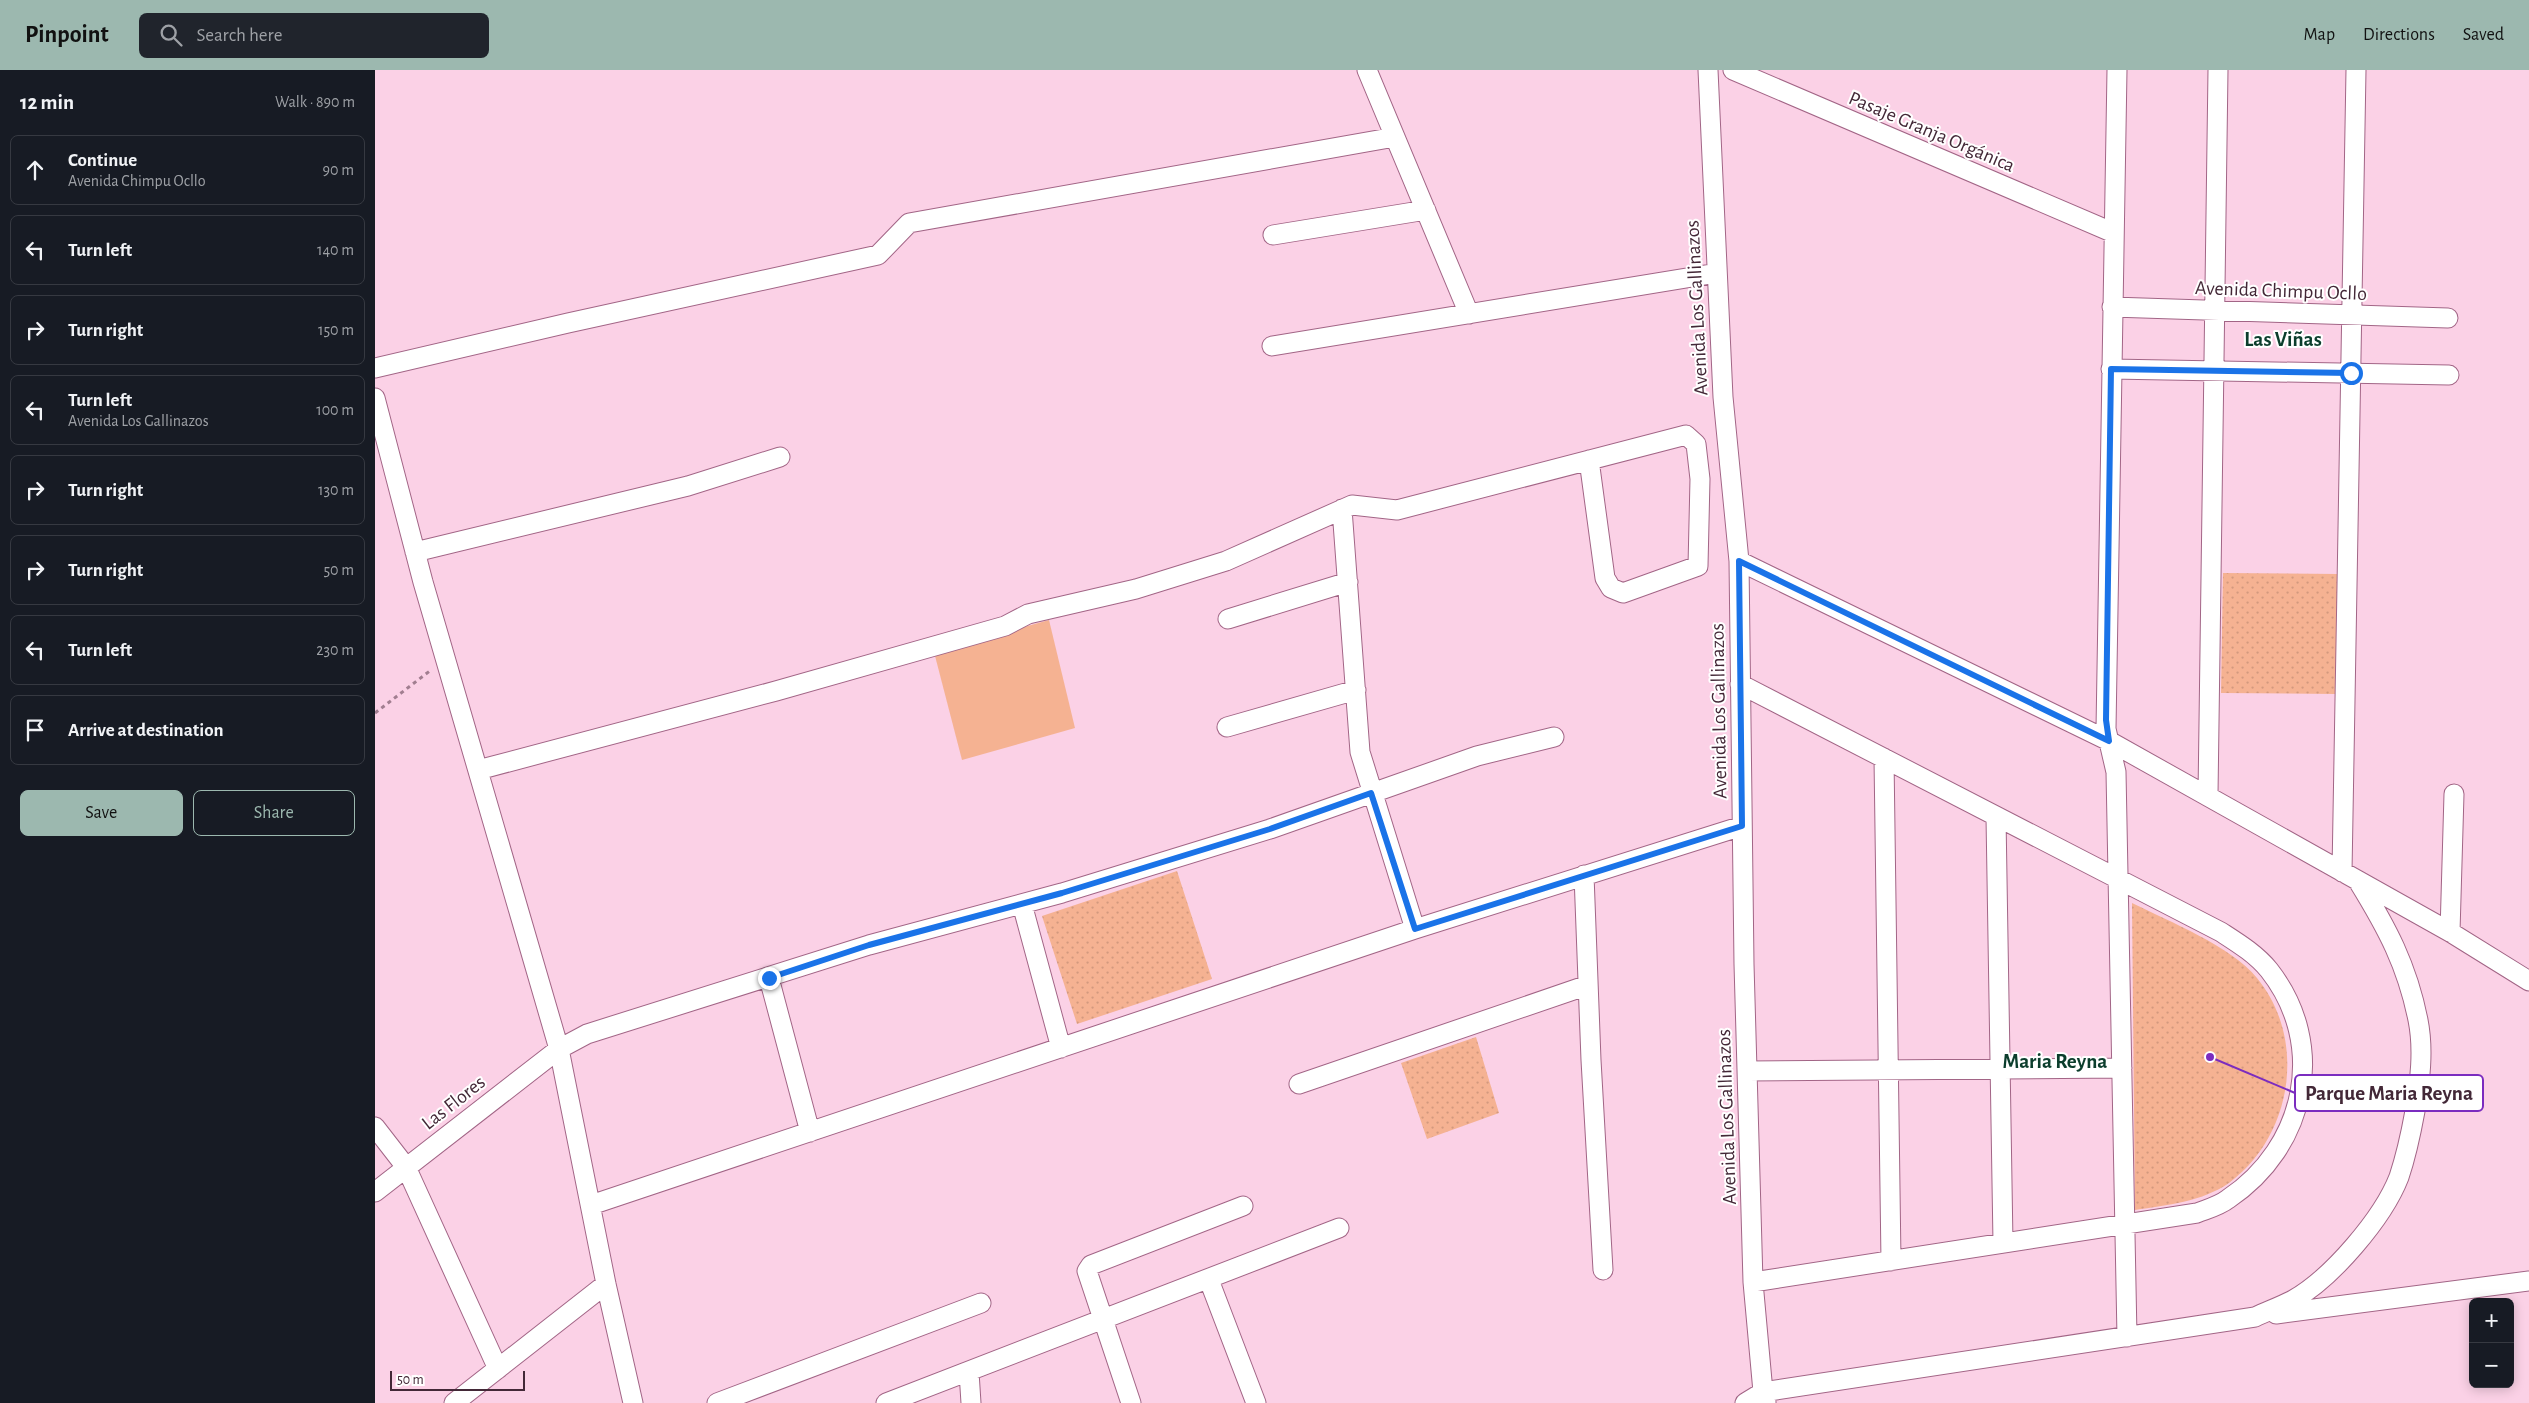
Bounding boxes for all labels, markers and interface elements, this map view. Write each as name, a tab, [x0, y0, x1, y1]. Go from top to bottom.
search box	[139, 13, 489, 58]
icon: search	[157, 21, 185, 49]
text: Pinpoint	[25, 23, 109, 47]
text: Search here	[197, 26, 283, 45]
text: Map	[2304, 26, 2335, 44]
text: Directions	[2363, 26, 2435, 44]
text: Saved	[2463, 26, 2504, 44]
street label: Pasaje Granja Orgánica	[1846, 88, 2018, 176]
text: 12 min	[20, 92, 74, 113]
text: Walk · 890 m	[275, 94, 355, 110]
text: Continue	[68, 151, 137, 170]
icon: ahead	[21, 156, 49, 184]
text: 90 m	[323, 162, 354, 178]
text: Avenida Chimpu Ocllo	[68, 173, 206, 189]
street label: Avenida Los Gallinazos	[1682, 220, 1712, 396]
icon: left	[21, 236, 49, 264]
text: Turn left	[68, 241, 132, 260]
text: 140 m	[317, 242, 354, 258]
street label: Avenida Chimpu Ocllo	[2195, 278, 2367, 304]
icon: right	[21, 316, 49, 344]
text: Turn right	[68, 321, 143, 340]
text: 150 m	[318, 322, 354, 338]
district label: Las Viñas	[2244, 329, 2322, 350]
route start	[2340, 362, 2363, 385]
text: Turn left	[68, 391, 132, 410]
icon: left	[21, 396, 49, 424]
text: 100 m	[316, 402, 354, 418]
text: Avenida Los Gallinazos	[68, 413, 209, 429]
icon: right	[21, 476, 49, 504]
text: Turn right	[68, 481, 143, 500]
text: 130 m	[318, 482, 354, 498]
icon: right	[21, 556, 49, 584]
text: Turn right	[68, 561, 143, 580]
text: 50 m	[323, 562, 354, 578]
street label: Avenida Los Gallinazos	[1707, 623, 1731, 799]
icon: left	[21, 636, 49, 664]
text: Turn left	[68, 641, 132, 660]
text: 230 m	[316, 642, 354, 658]
icon: arrive	[21, 716, 49, 744]
text: Arrive at destination	[68, 721, 224, 740]
button: Save	[20, 790, 183, 836]
button: Share	[193, 790, 355, 836]
route end	[758, 967, 781, 990]
street label: Avenida Los Gallinazos	[1714, 1029, 1740, 1205]
district label: Maria Reyna	[2003, 1051, 2107, 1072]
street label: Las Flores	[418, 1072, 489, 1134]
callout: Parque Maria Reyna	[2295, 1075, 2483, 1111]
text: Parque Maria Reyna	[2305, 1083, 2473, 1104]
map controls	[2469, 1298, 2514, 1388]
button: +	[2469, 1298, 2514, 1343]
button: −	[2469, 1343, 2514, 1388]
scale bar	[390, 1368, 525, 1391]
text: 50 m	[397, 1373, 424, 1387]

